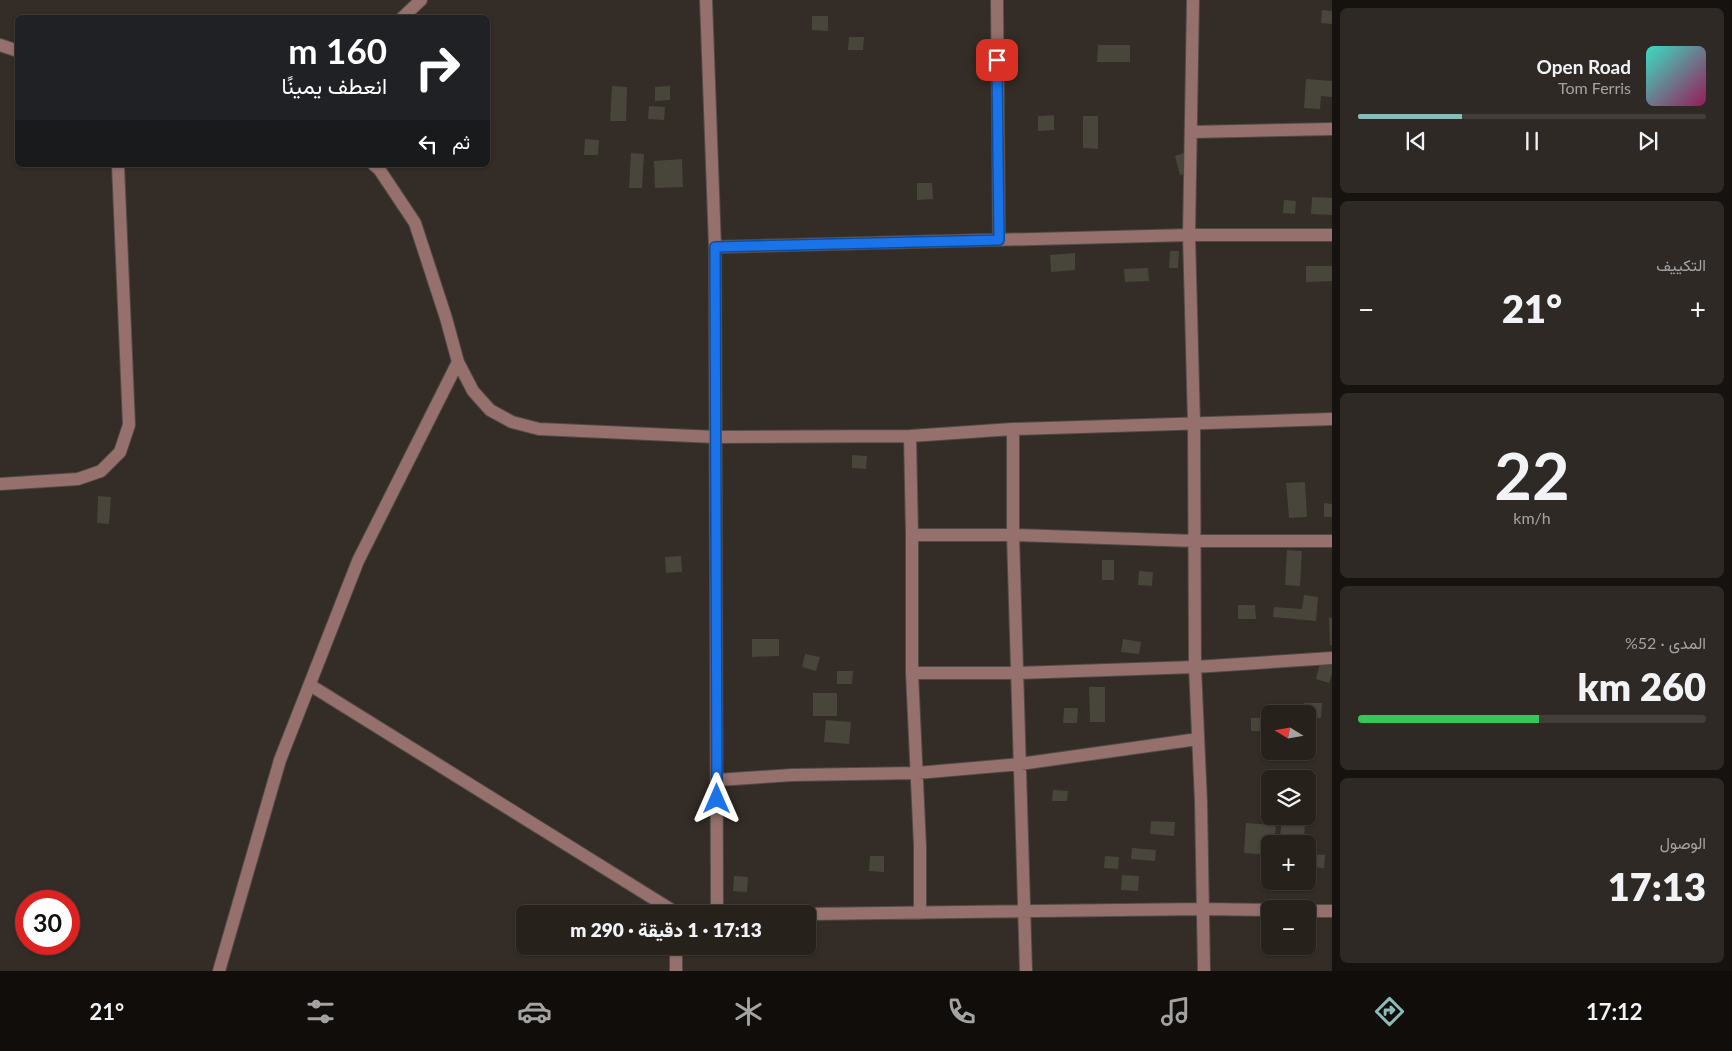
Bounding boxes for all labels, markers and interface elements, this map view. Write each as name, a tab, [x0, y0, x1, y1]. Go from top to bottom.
text: 160 m	[288, 29, 387, 71]
icon: right	[405, 35, 470, 100]
pin	[976, 39, 1018, 81]
icon: arrive	[983, 46, 1011, 74]
text: Open Road	[1537, 55, 1631, 78]
text: انعطف يمينًا	[281, 72, 387, 99]
text: Tom Ferris	[1558, 78, 1631, 97]
icon: previous	[1402, 127, 1430, 155]
icon: pause	[1518, 127, 1546, 155]
icon: next	[1634, 127, 1662, 155]
icon: left	[414, 130, 442, 158]
text: ثم	[452, 130, 470, 153]
text: التكييف	[1656, 255, 1706, 274]
text: 21°	[1502, 285, 1562, 331]
text: −	[1358, 292, 1374, 326]
text: +	[1690, 292, 1706, 326]
text: 22	[1494, 436, 1570, 514]
text: km/h	[1513, 508, 1551, 527]
text: المدى · 52%	[1625, 633, 1706, 652]
text: 260 km	[1578, 663, 1706, 709]
north arrow	[1261, 705, 1316, 760]
map controls	[1261, 705, 1316, 955]
button: layers	[1261, 770, 1316, 825]
position arrow	[690, 772, 742, 824]
text: الوصول	[1660, 833, 1706, 852]
button: +	[1261, 835, 1316, 890]
text: 17:13	[1608, 863, 1706, 909]
speed limit sign: 30	[15, 890, 80, 955]
button: −	[1261, 900, 1316, 955]
text: 17:13 · 1 دقيقة · 290 m	[570, 918, 762, 941]
icon: filters	[303, 994, 338, 1029]
icon: car	[517, 994, 552, 1029]
icon: climate	[731, 994, 766, 1029]
icon: phone	[944, 994, 979, 1029]
icon: music	[1158, 994, 1193, 1029]
icon: directions	[1372, 994, 1407, 1029]
text: 21°	[90, 998, 124, 1025]
text: 17:12	[1586, 998, 1643, 1025]

